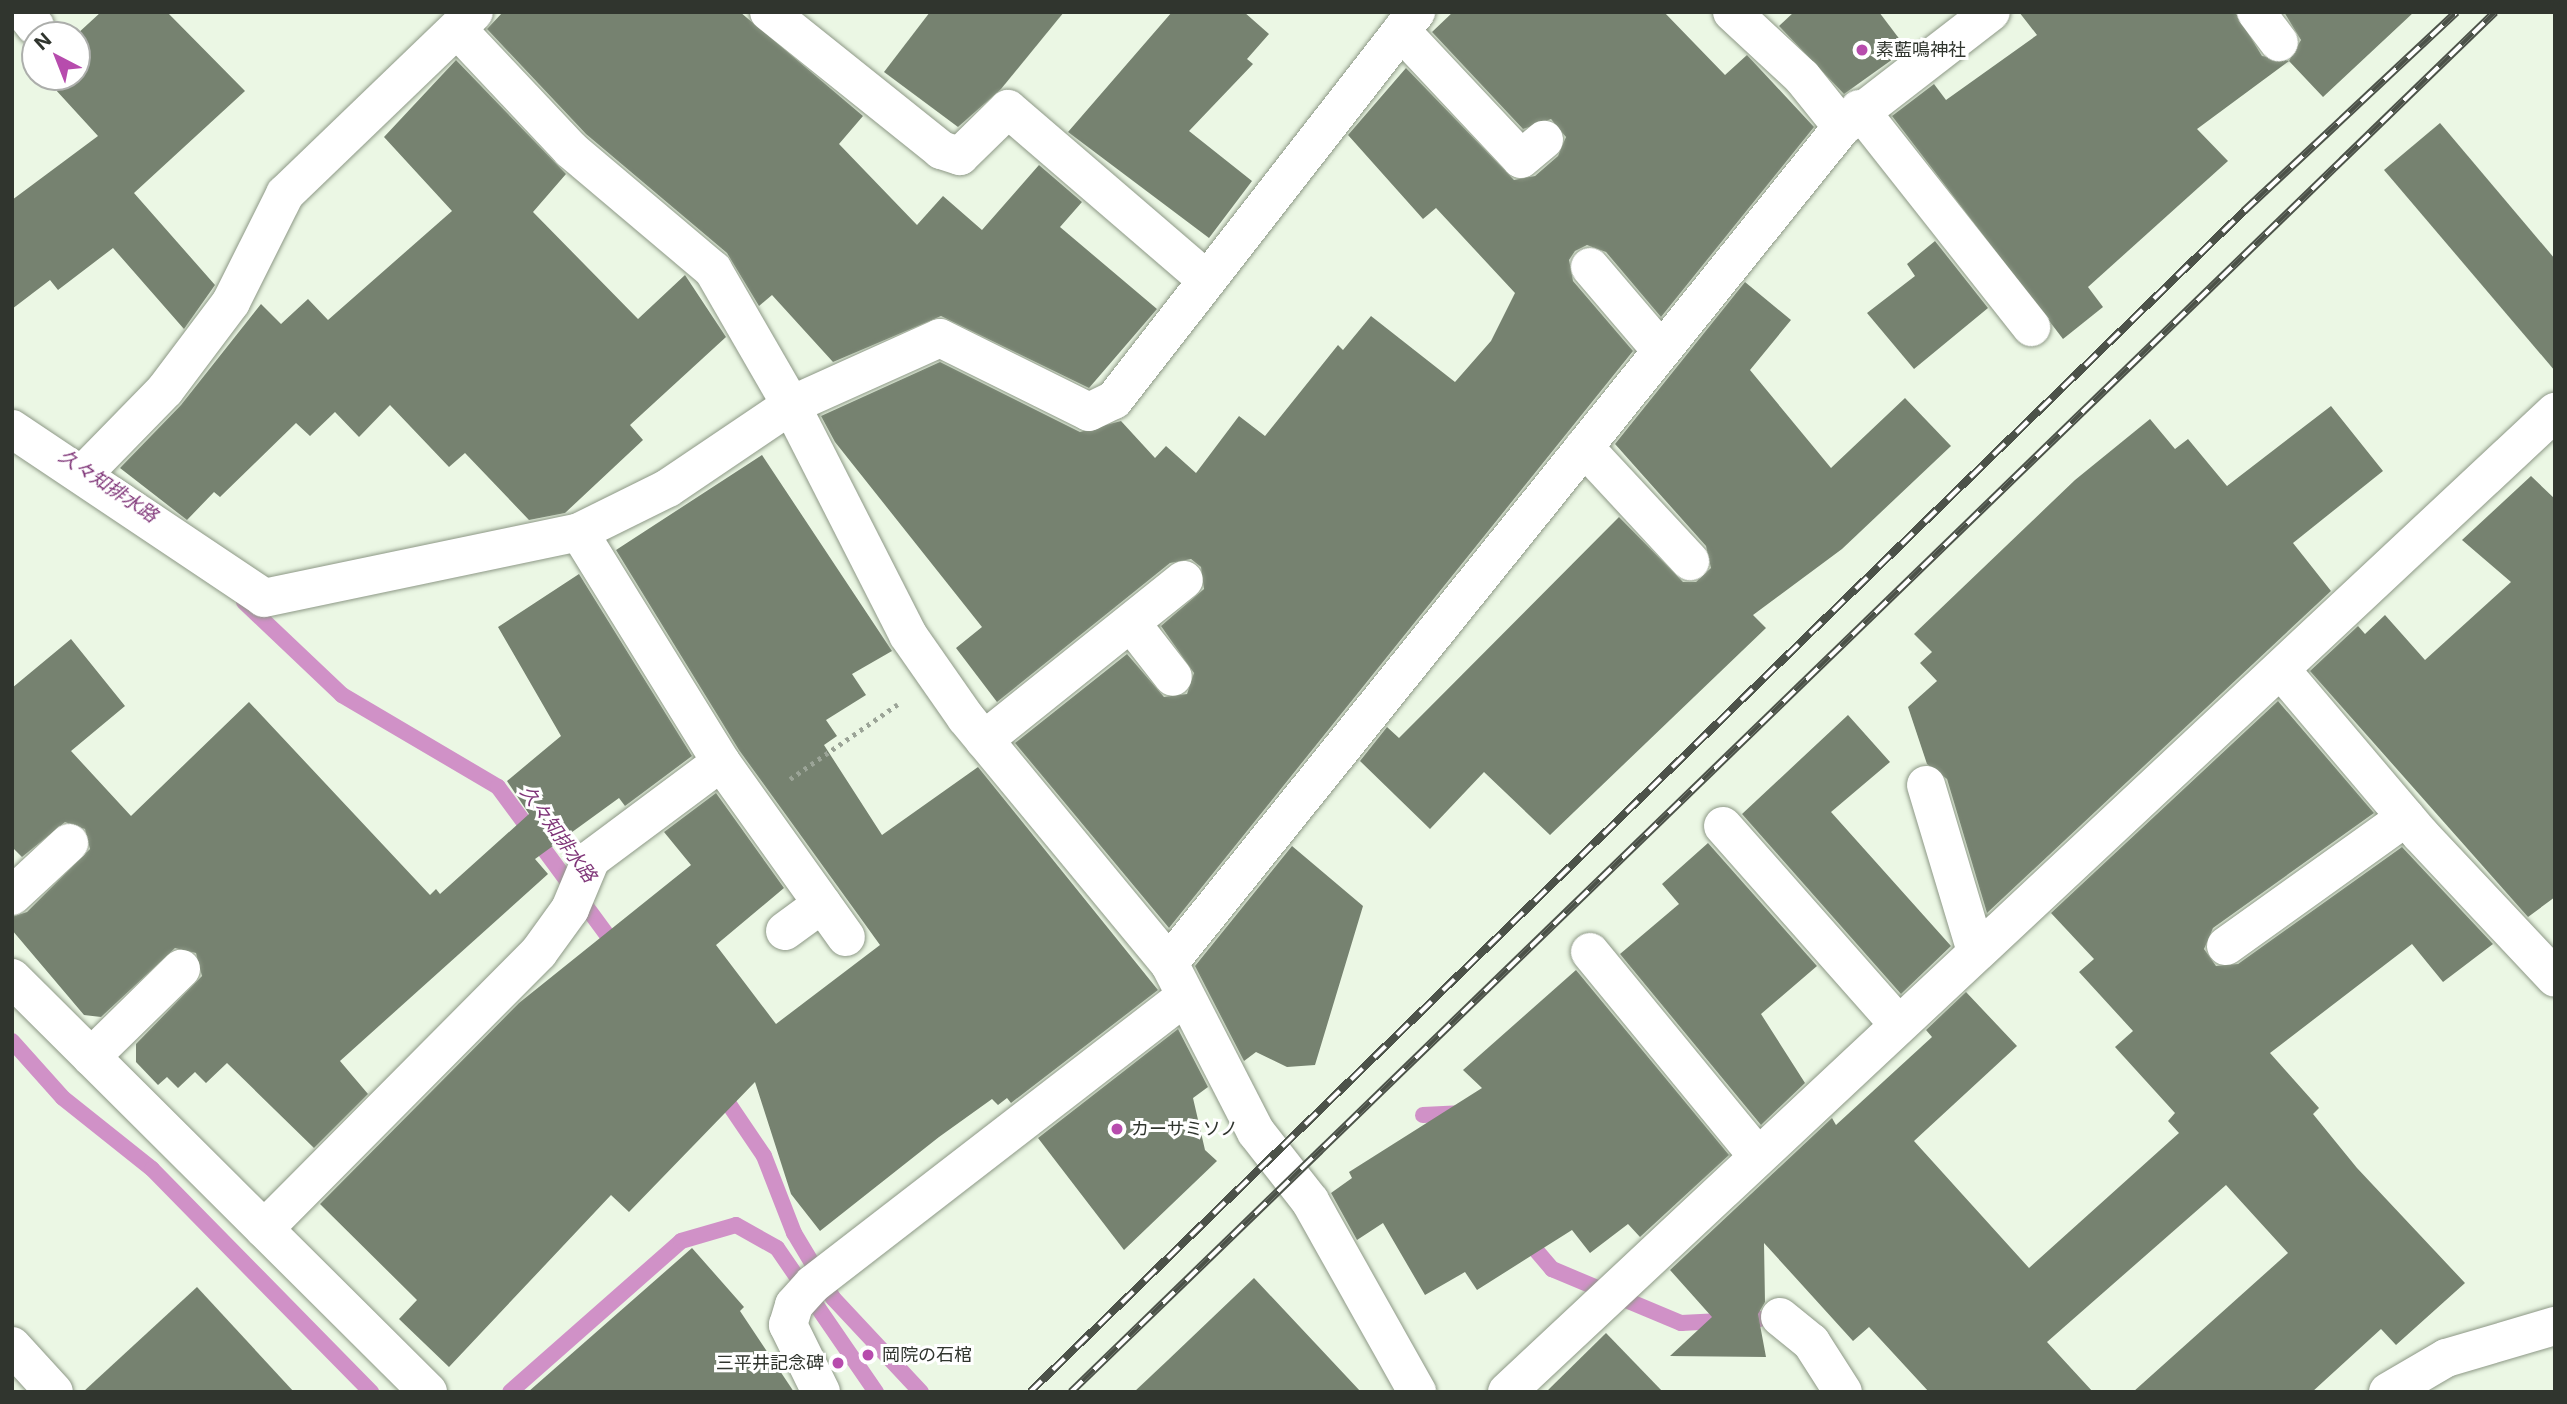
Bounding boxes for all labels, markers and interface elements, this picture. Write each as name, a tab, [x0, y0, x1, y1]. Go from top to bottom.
north arrow	[21, 21, 91, 91]
text: N	[30, 28, 56, 55]
place label: 素藍鳴神社	[1876, 39, 1966, 61]
marker: 素藍鳴神社	[1854, 42, 1870, 58]
water label: 久々知排水路	[54, 445, 162, 527]
water label: 久々知排水路	[515, 781, 601, 887]
place label: カーサミソノ	[1131, 1118, 1239, 1140]
marker: カーサミソノ	[1109, 1121, 1125, 1137]
place label: 岡院の石棺	[882, 1344, 972, 1366]
marker: 岡院の石棺	[860, 1347, 876, 1363]
place label: 三平井記念碑	[716, 1352, 824, 1374]
marker: 三平井記念碑	[830, 1355, 846, 1371]

